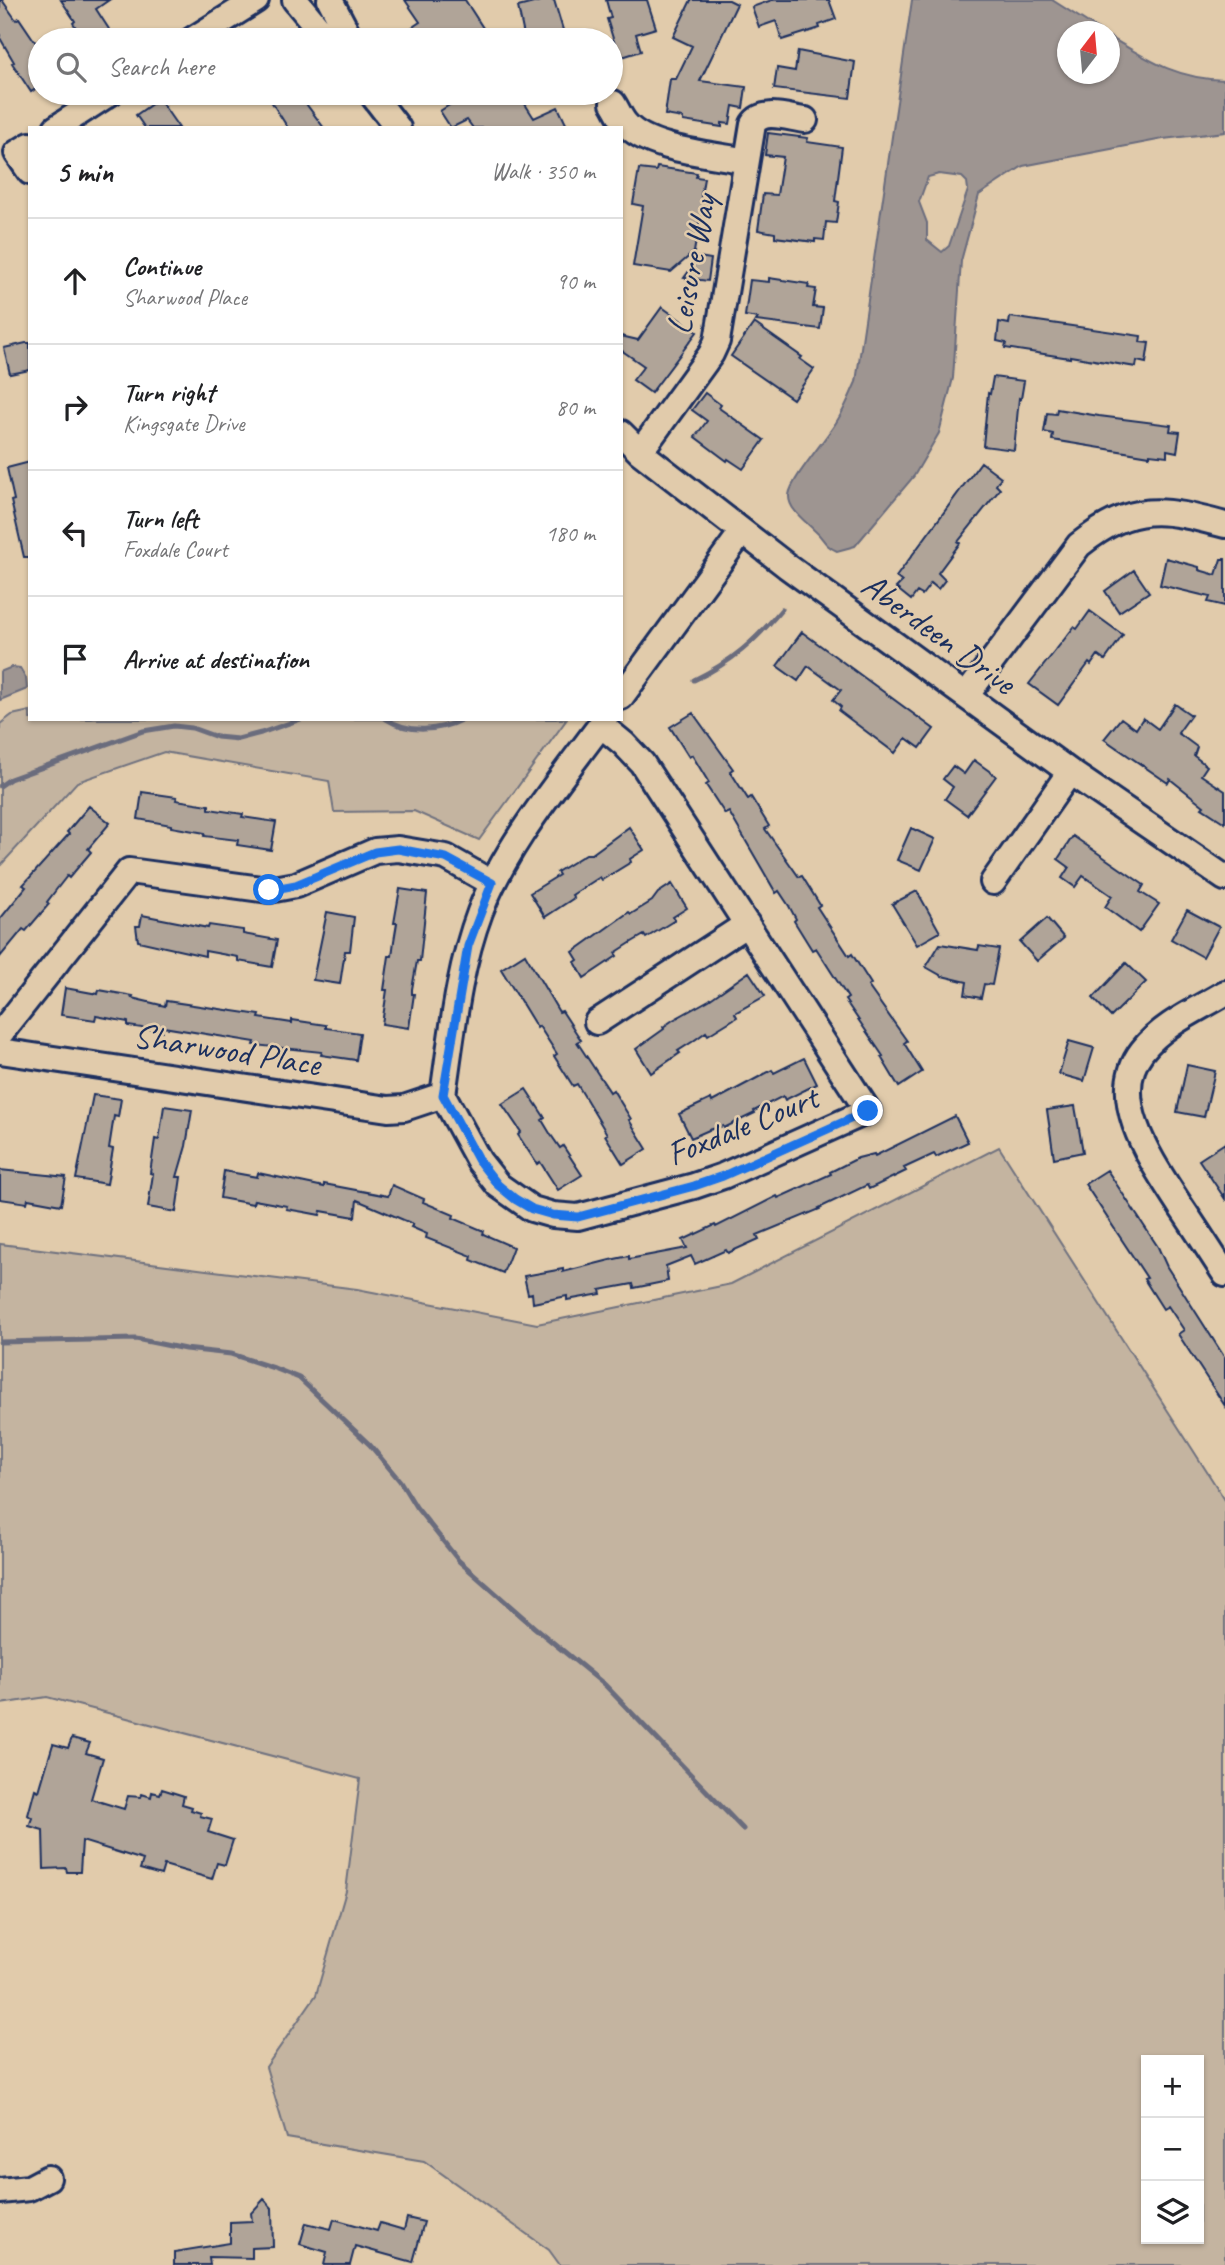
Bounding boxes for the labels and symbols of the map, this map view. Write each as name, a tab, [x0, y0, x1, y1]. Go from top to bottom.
north arrow	[1057, 21, 1120, 84]
street label: Leisure Way	[656, 187, 728, 338]
street label: Aberdeen Drive	[853, 562, 1027, 706]
route start	[253, 874, 284, 905]
street label: Sharwood Place	[130, 1013, 326, 1087]
street label: Foxdale Court	[660, 1074, 828, 1176]
route end	[852, 1095, 883, 1126]

